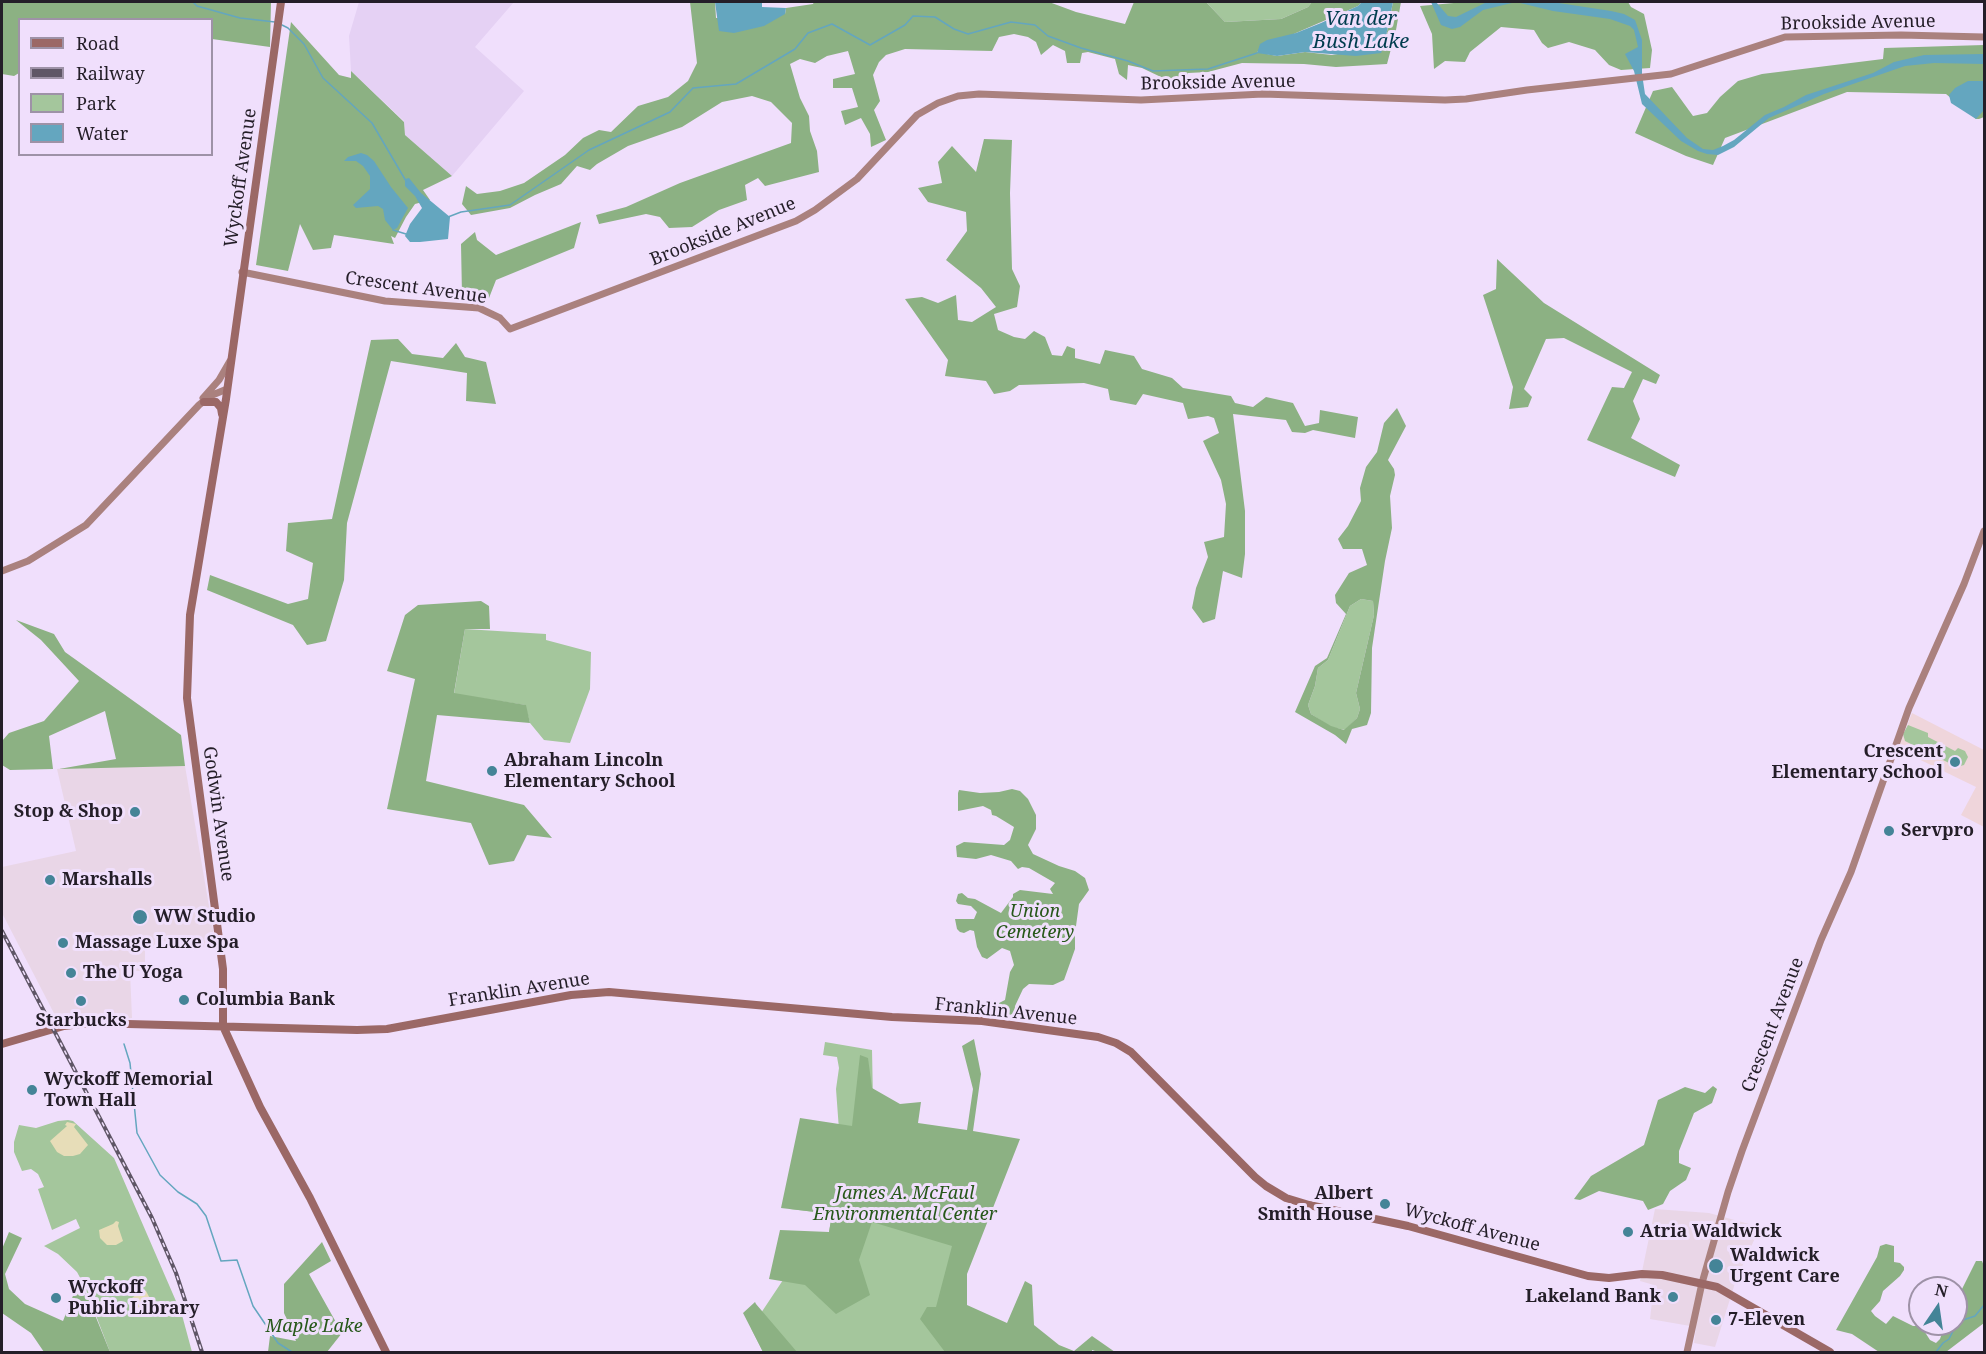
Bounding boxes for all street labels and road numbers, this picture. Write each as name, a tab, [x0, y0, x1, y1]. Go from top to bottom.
street label: Brookside Avenue	[1780, 11, 1936, 35]
street label: Brookside Avenue	[1140, 71, 1296, 95]
street label: Wyckoff Avenue	[221, 107, 261, 249]
street label: Brookside Avenue	[647, 193, 799, 271]
street label: Crescent Avenue	[344, 267, 488, 309]
street label: Godwin Avenue	[198, 745, 238, 883]
street label: Crescent Avenue	[1737, 955, 1809, 1095]
street label: Franklin Avenue	[447, 968, 591, 1012]
street label: Franklin Avenue	[934, 994, 1078, 1030]
street label: Wyckoff Avenue	[1402, 1199, 1542, 1257]

